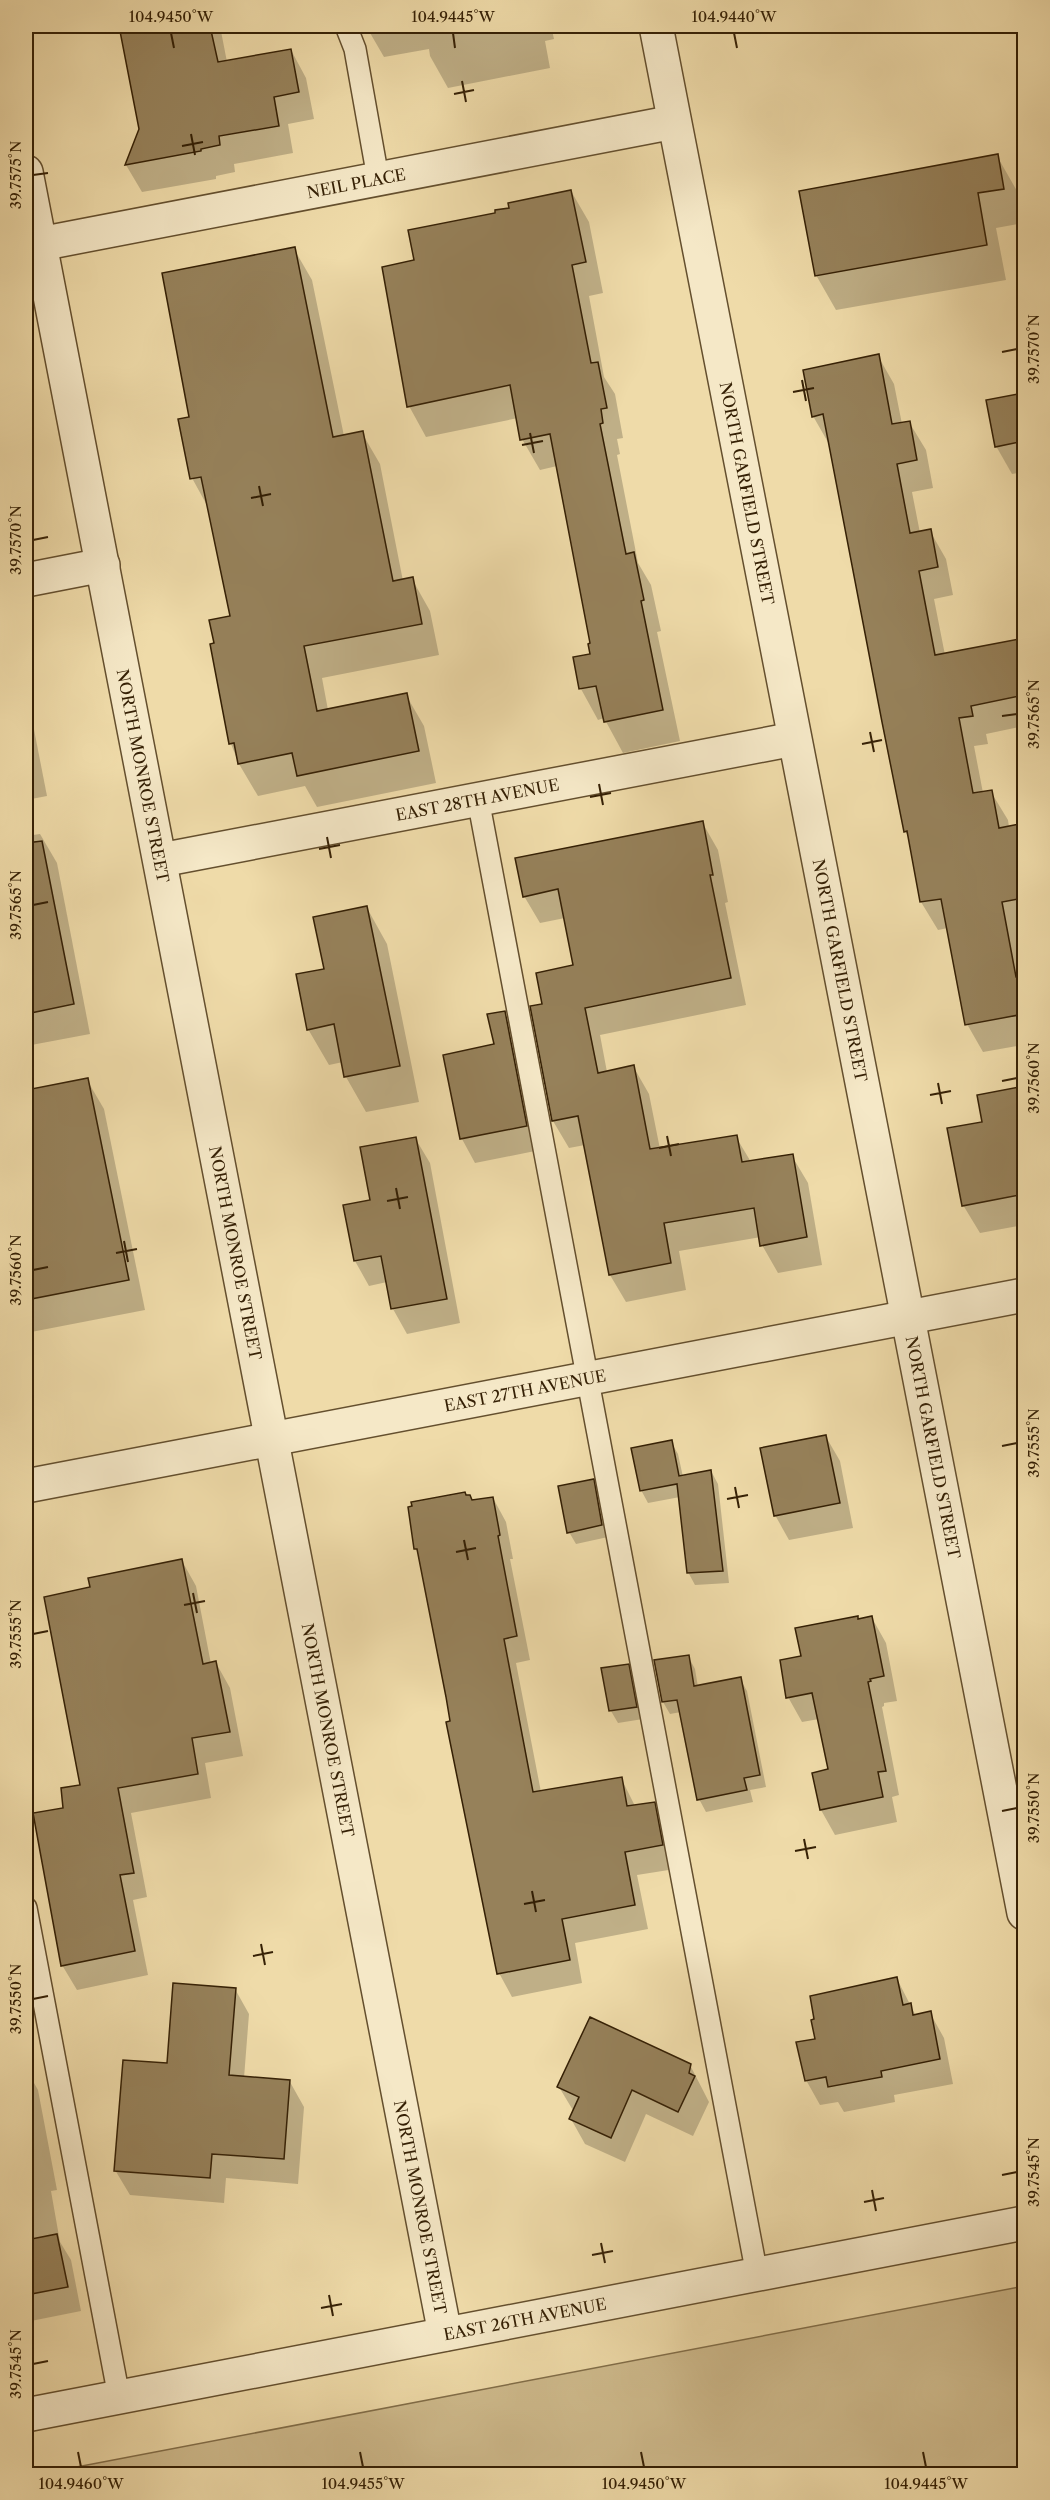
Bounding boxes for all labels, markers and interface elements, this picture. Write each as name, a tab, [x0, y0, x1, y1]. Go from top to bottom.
text: 104.9450°W	[129, 7, 214, 26]
text: 104.9445°W	[411, 7, 495, 26]
text: 104.9440°W	[691, 7, 777, 26]
text: 39.7575°N	[6, 141, 25, 209]
street label: NEIL PLACE	[305, 164, 407, 202]
text: 39.7570°N	[1024, 314, 1043, 384]
street label: NORTH GARFIELD STREET	[716, 380, 779, 606]
text: 39.7570°N	[6, 505, 25, 575]
street label: NORTH MONROE STREET	[113, 667, 174, 884]
text: 39.7565°N	[1024, 679, 1043, 749]
street label: EAST 28TH AVENUE	[394, 774, 561, 825]
street label: NORTH GARFIELD STREET	[809, 857, 872, 1083]
text: 39.7565°N	[6, 870, 25, 940]
text: 39.7560°N	[1024, 1042, 1043, 1114]
street label: NORTH MONROE STREET	[205, 1144, 266, 1361]
text: 39.7560°N	[6, 1234, 25, 1306]
street label: NORTH GARFIELD STREET	[902, 1334, 965, 1560]
street label: EAST 27TH AVENUE	[442, 1365, 608, 1416]
text: 39.7555°N	[1024, 1408, 1043, 1478]
text: 39.7555°N	[6, 1599, 25, 1669]
street label: NORTH MONROE STREET	[297, 1621, 358, 1839]
text: 39.7550°N	[1024, 1773, 1043, 1843]
text: 39.7550°N	[6, 1964, 25, 2034]
street label: NORTH MONROE STREET	[390, 2099, 451, 2316]
text: 39.7545°N	[1024, 2137, 1043, 2207]
street label: EAST 26TH AVENUE	[442, 2294, 608, 2344]
text: 39.7545°N	[6, 2329, 25, 2399]
text: 104.9460°W	[38, 2474, 124, 2493]
text: 104.9455°W	[321, 2474, 405, 2493]
text: 104.9450°W	[602, 2474, 687, 2493]
text: 104.9445°W	[884, 2474, 968, 2493]

